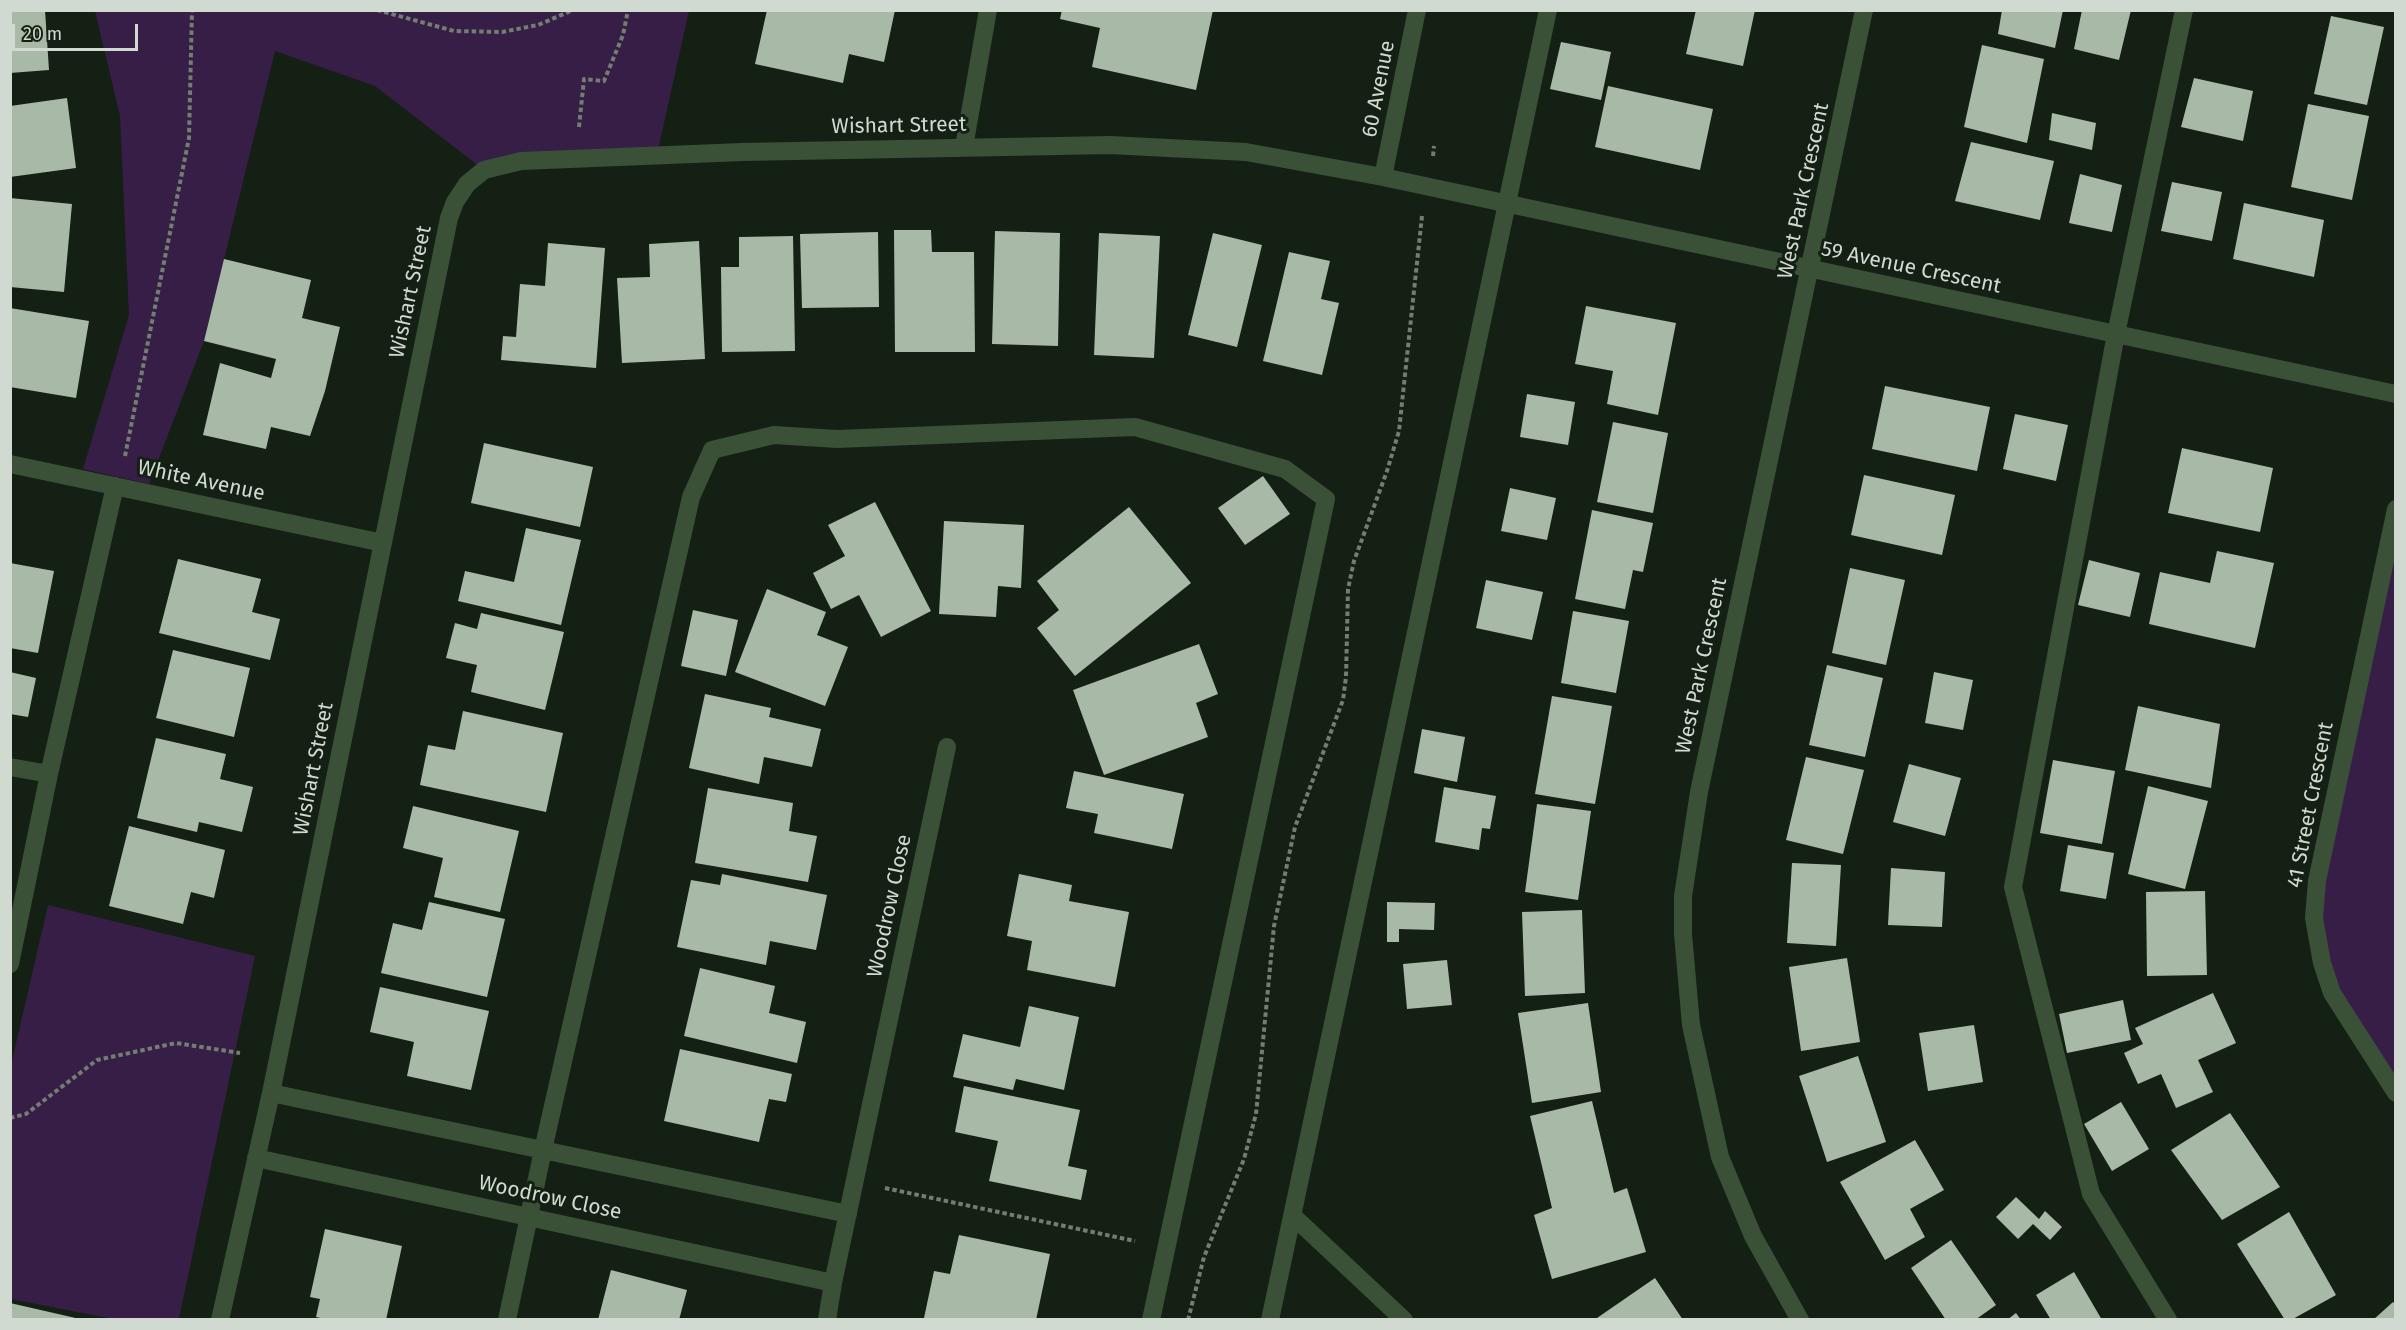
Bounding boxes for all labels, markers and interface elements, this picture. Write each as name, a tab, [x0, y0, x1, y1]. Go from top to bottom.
scale bar	[15, 12, 141, 50]
text: 20 m	[23, 23, 62, 45]
street label: 60 Avenue	[1357, 38, 1401, 140]
street label: West Park Crescent	[1773, 101, 1835, 281]
street label: Wishart Street	[831, 112, 967, 140]
street label: Wishart Street	[385, 223, 437, 361]
street label: 59 Avenue Crescent	[1819, 237, 2003, 299]
street label: White Avenue	[135, 455, 267, 507]
street label: West Park Crescent	[1671, 576, 1733, 756]
street label: Wishart Street	[289, 700, 339, 838]
street label: 41 Street Crescent	[2283, 720, 2339, 890]
street label: Woodrow Close	[863, 832, 917, 980]
street label: Woodrow Close	[476, 1171, 624, 1225]

